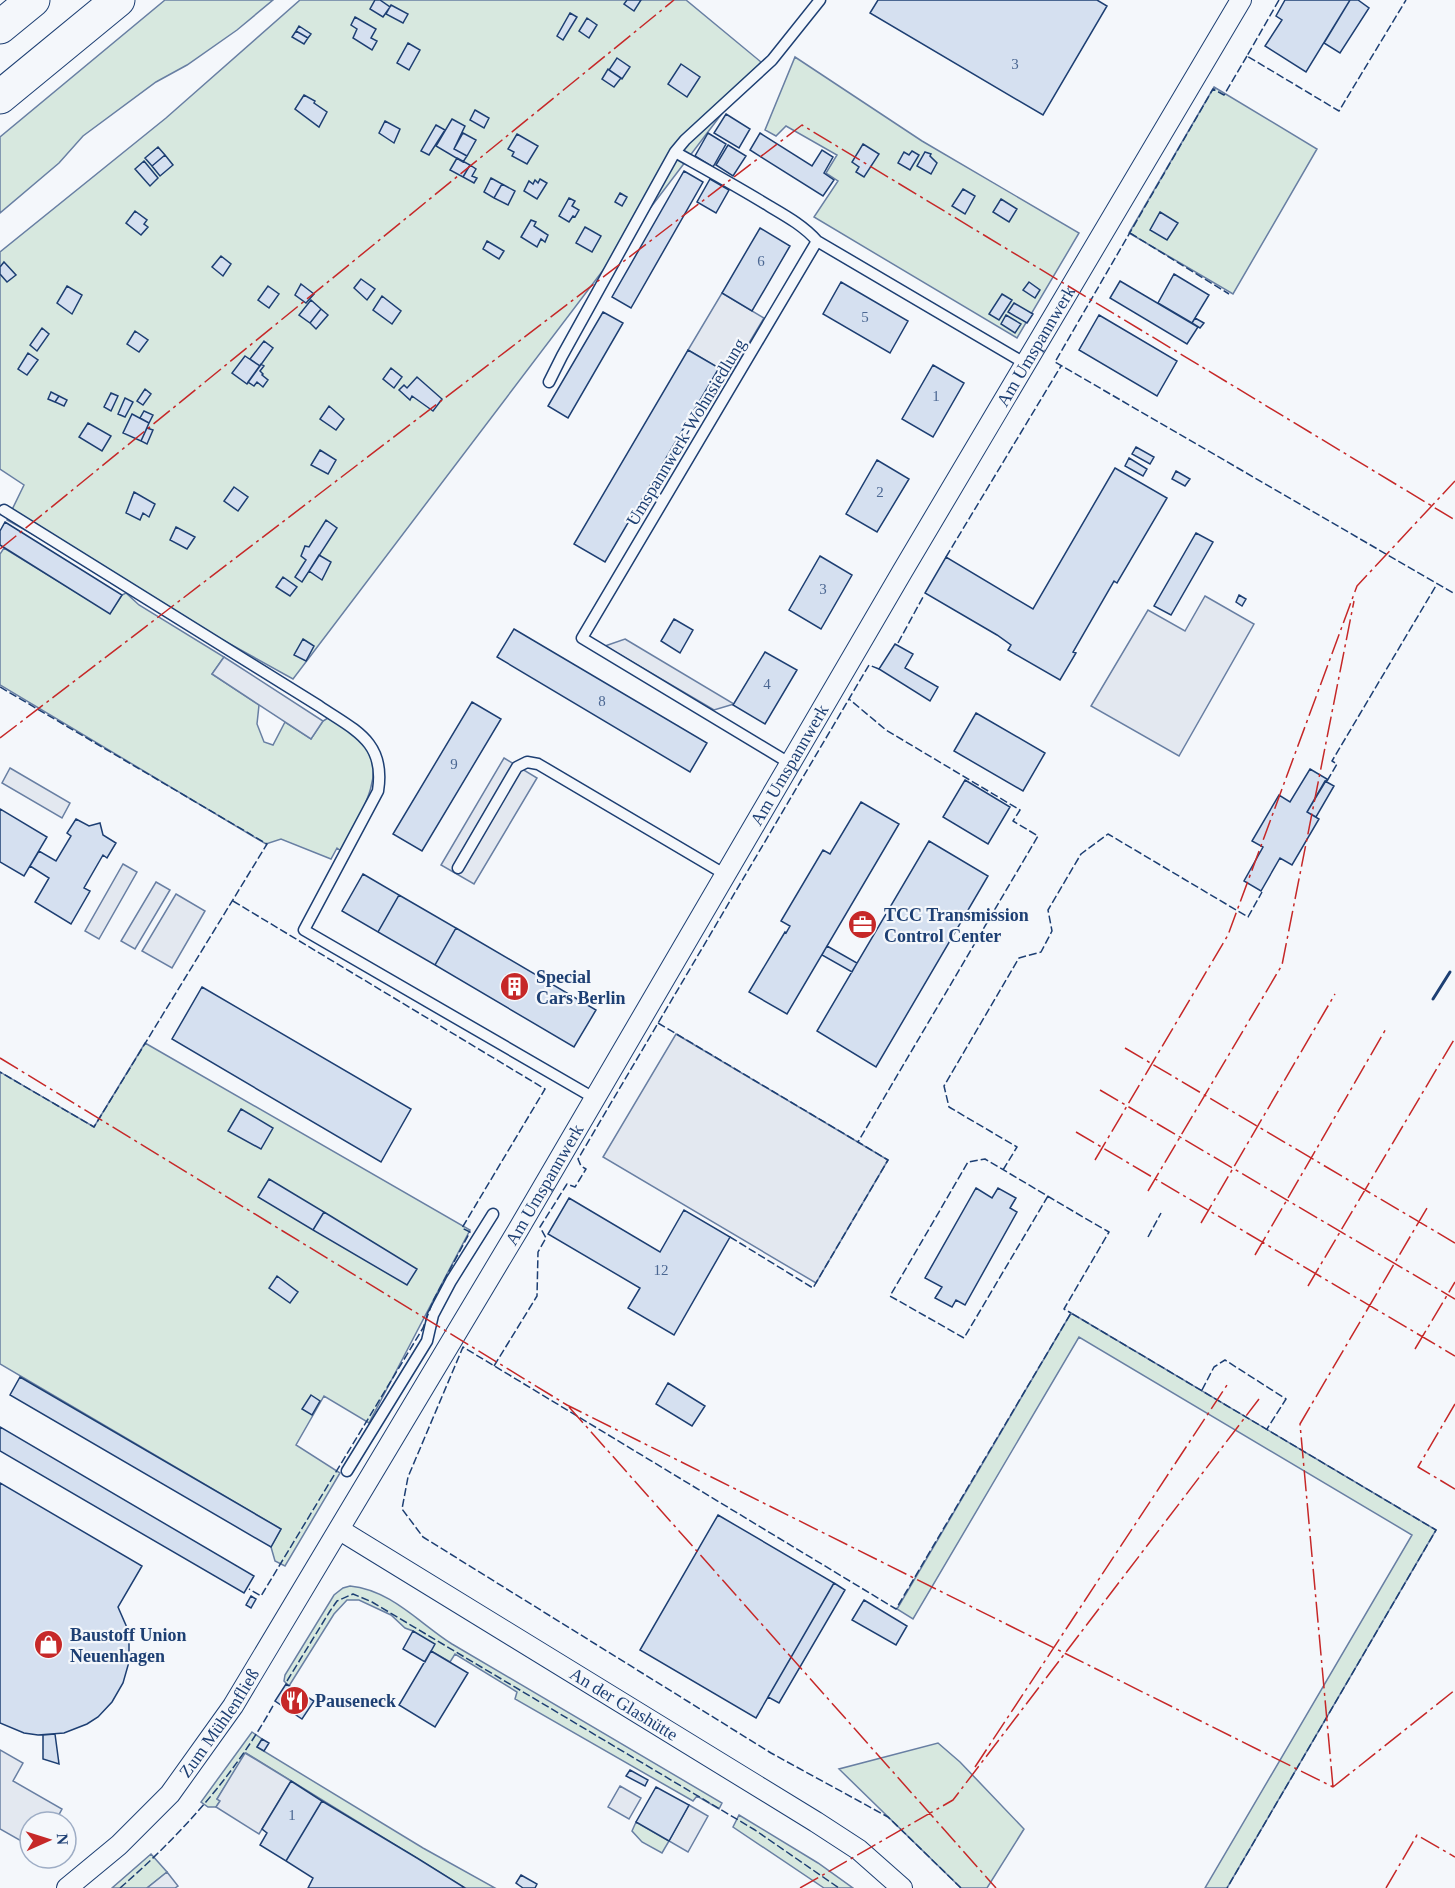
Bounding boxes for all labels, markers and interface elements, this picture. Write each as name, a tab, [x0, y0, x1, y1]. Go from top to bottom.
house number: 3	[1011, 56, 1019, 72]
house number: 6	[757, 253, 765, 269]
street label: Am Umspannwerk	[992, 282, 1079, 410]
house number: 5	[861, 309, 869, 325]
street label: Umspannwerk-Wohnsiedlung	[622, 335, 750, 529]
house number: 1	[932, 388, 940, 404]
house number: 2	[876, 484, 884, 500]
house number: 3	[819, 581, 827, 597]
house number: 4	[763, 676, 771, 692]
house number: 8	[598, 693, 606, 709]
street label: Am Umspannwerk	[746, 701, 832, 829]
house number: 9	[450, 756, 458, 772]
place label: TCC Transmission Control Center	[884, 905, 1029, 946]
office icon: TCC Transmission Control Center	[847, 909, 879, 941]
place label: Special Cars Berlin	[536, 967, 626, 1008]
building icon: Special Cars Berlin	[499, 971, 531, 1003]
street label: Am Umspannwerk	[501, 1121, 587, 1249]
house number: 12	[654, 1262, 669, 1278]
place label: Baustoff Union Neuenhagen	[70, 1625, 187, 1666]
shop icon: Baustoff Union Neuenhagen	[33, 1629, 65, 1661]
street label: An der Glashütte	[566, 1663, 682, 1745]
street label: Zum Mühlenfließ	[175, 1665, 263, 1781]
restaurant icon: Pauseneck	[278, 1685, 310, 1717]
place label: Pauseneck	[315, 1691, 396, 1711]
house number: 1	[288, 1807, 296, 1823]
north arrow	[18, 1810, 78, 1870]
text: N	[54, 1833, 71, 1846]

